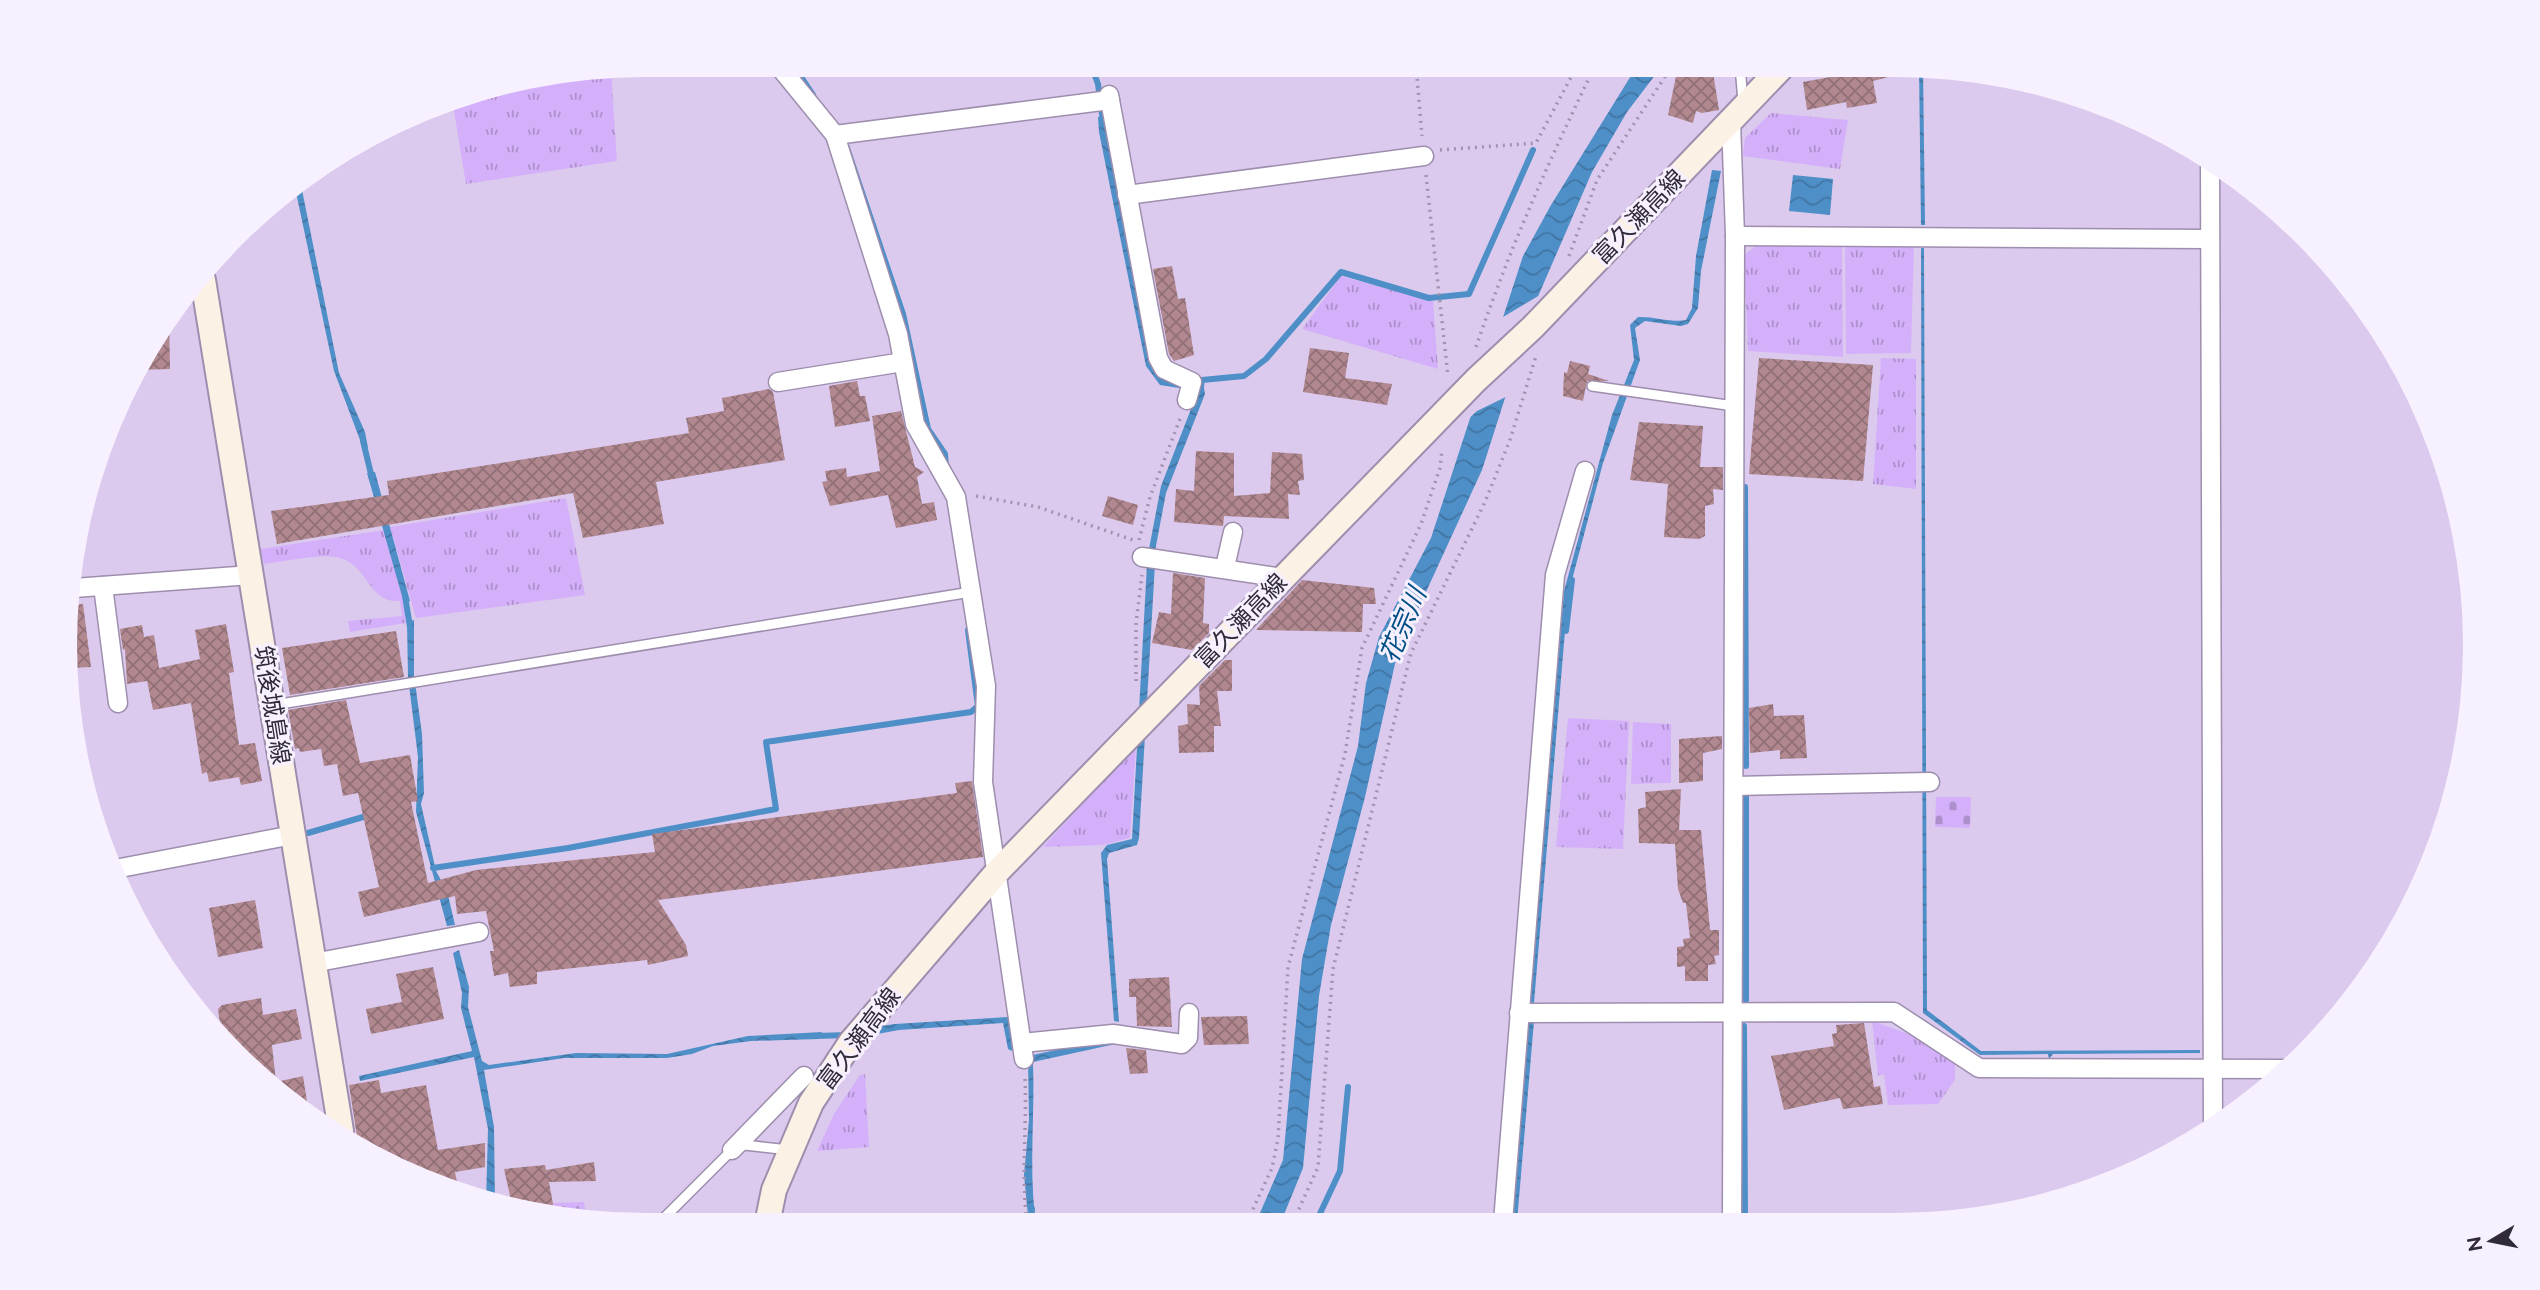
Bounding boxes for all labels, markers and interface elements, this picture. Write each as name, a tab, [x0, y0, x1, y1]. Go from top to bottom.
street label: 富久瀬高線	[1587, 163, 1691, 270]
street label: 富久瀬高線	[1189, 567, 1293, 674]
water label: 花宗川	[1374, 580, 1433, 667]
street label: 筑後城島線	[249, 643, 296, 766]
street label: 富久瀬高線	[811, 982, 906, 1095]
north arrow	[2456, 1206, 2526, 1276]
text: N	[2462, 1235, 2486, 1253]

